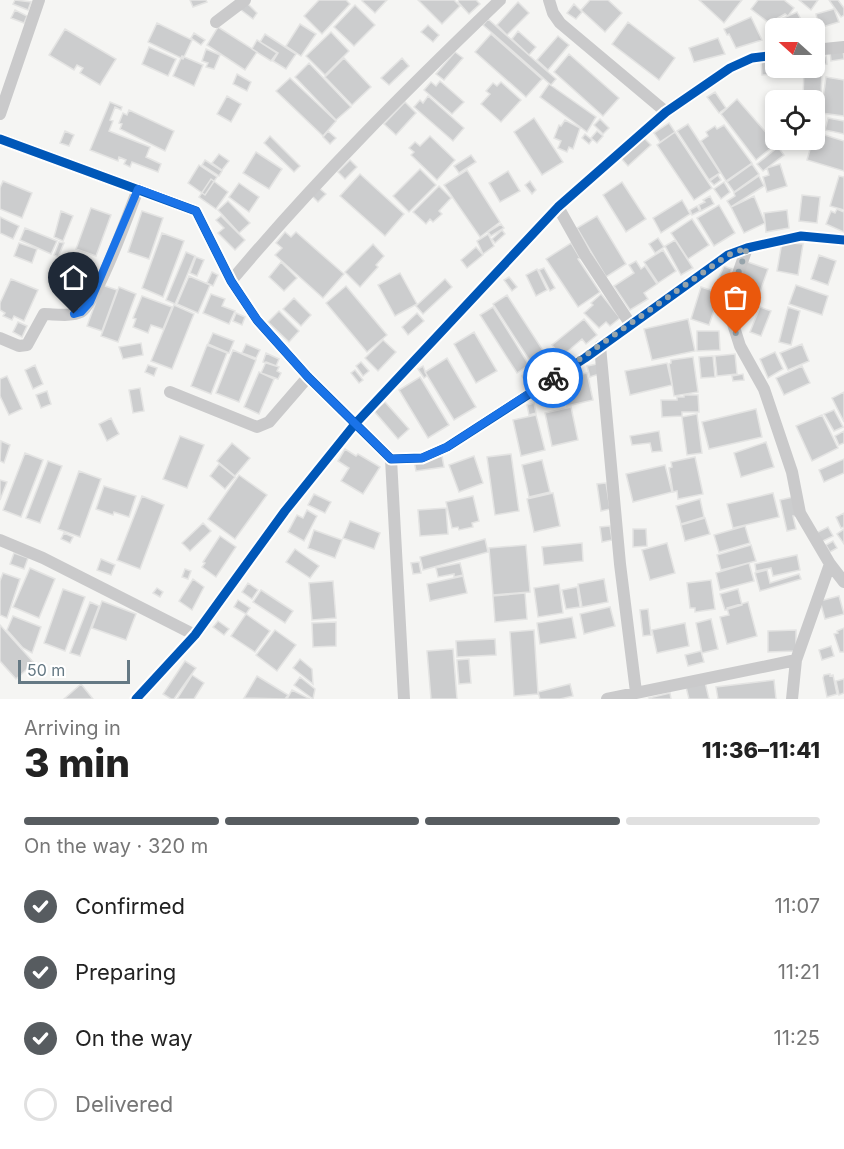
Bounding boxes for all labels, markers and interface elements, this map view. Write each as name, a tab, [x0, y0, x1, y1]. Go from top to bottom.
north arrow	[765, 18, 825, 78]
map controls	[765, 18, 825, 150]
button: locate	[765, 90, 825, 150]
pin	[48, 252, 99, 314]
icon: home	[57, 261, 90, 294]
pin	[710, 272, 761, 334]
icon: bag	[719, 281, 752, 314]
courier	[523, 348, 583, 408]
icon: bike	[537, 362, 570, 395]
scale bar	[18, 657, 130, 684]
text: 50 m	[27, 660, 65, 680]
text: Arriving in	[24, 716, 121, 740]
text: 11:36–11:41	[702, 737, 820, 763]
text: 3 min	[24, 739, 130, 786]
text: On the way · 320 m	[24, 834, 208, 858]
icon: check	[24, 890, 57, 923]
text: Confirmed	[75, 893, 185, 919]
text: 11:07	[774, 894, 820, 918]
icon: check	[24, 956, 57, 989]
text: Preparing	[75, 959, 176, 985]
text: 11:21	[778, 960, 820, 984]
icon: check	[24, 1022, 57, 1055]
text: On the way	[75, 1025, 193, 1051]
text: 11:25	[774, 1026, 820, 1050]
text: Delivered	[75, 1091, 173, 1117]

